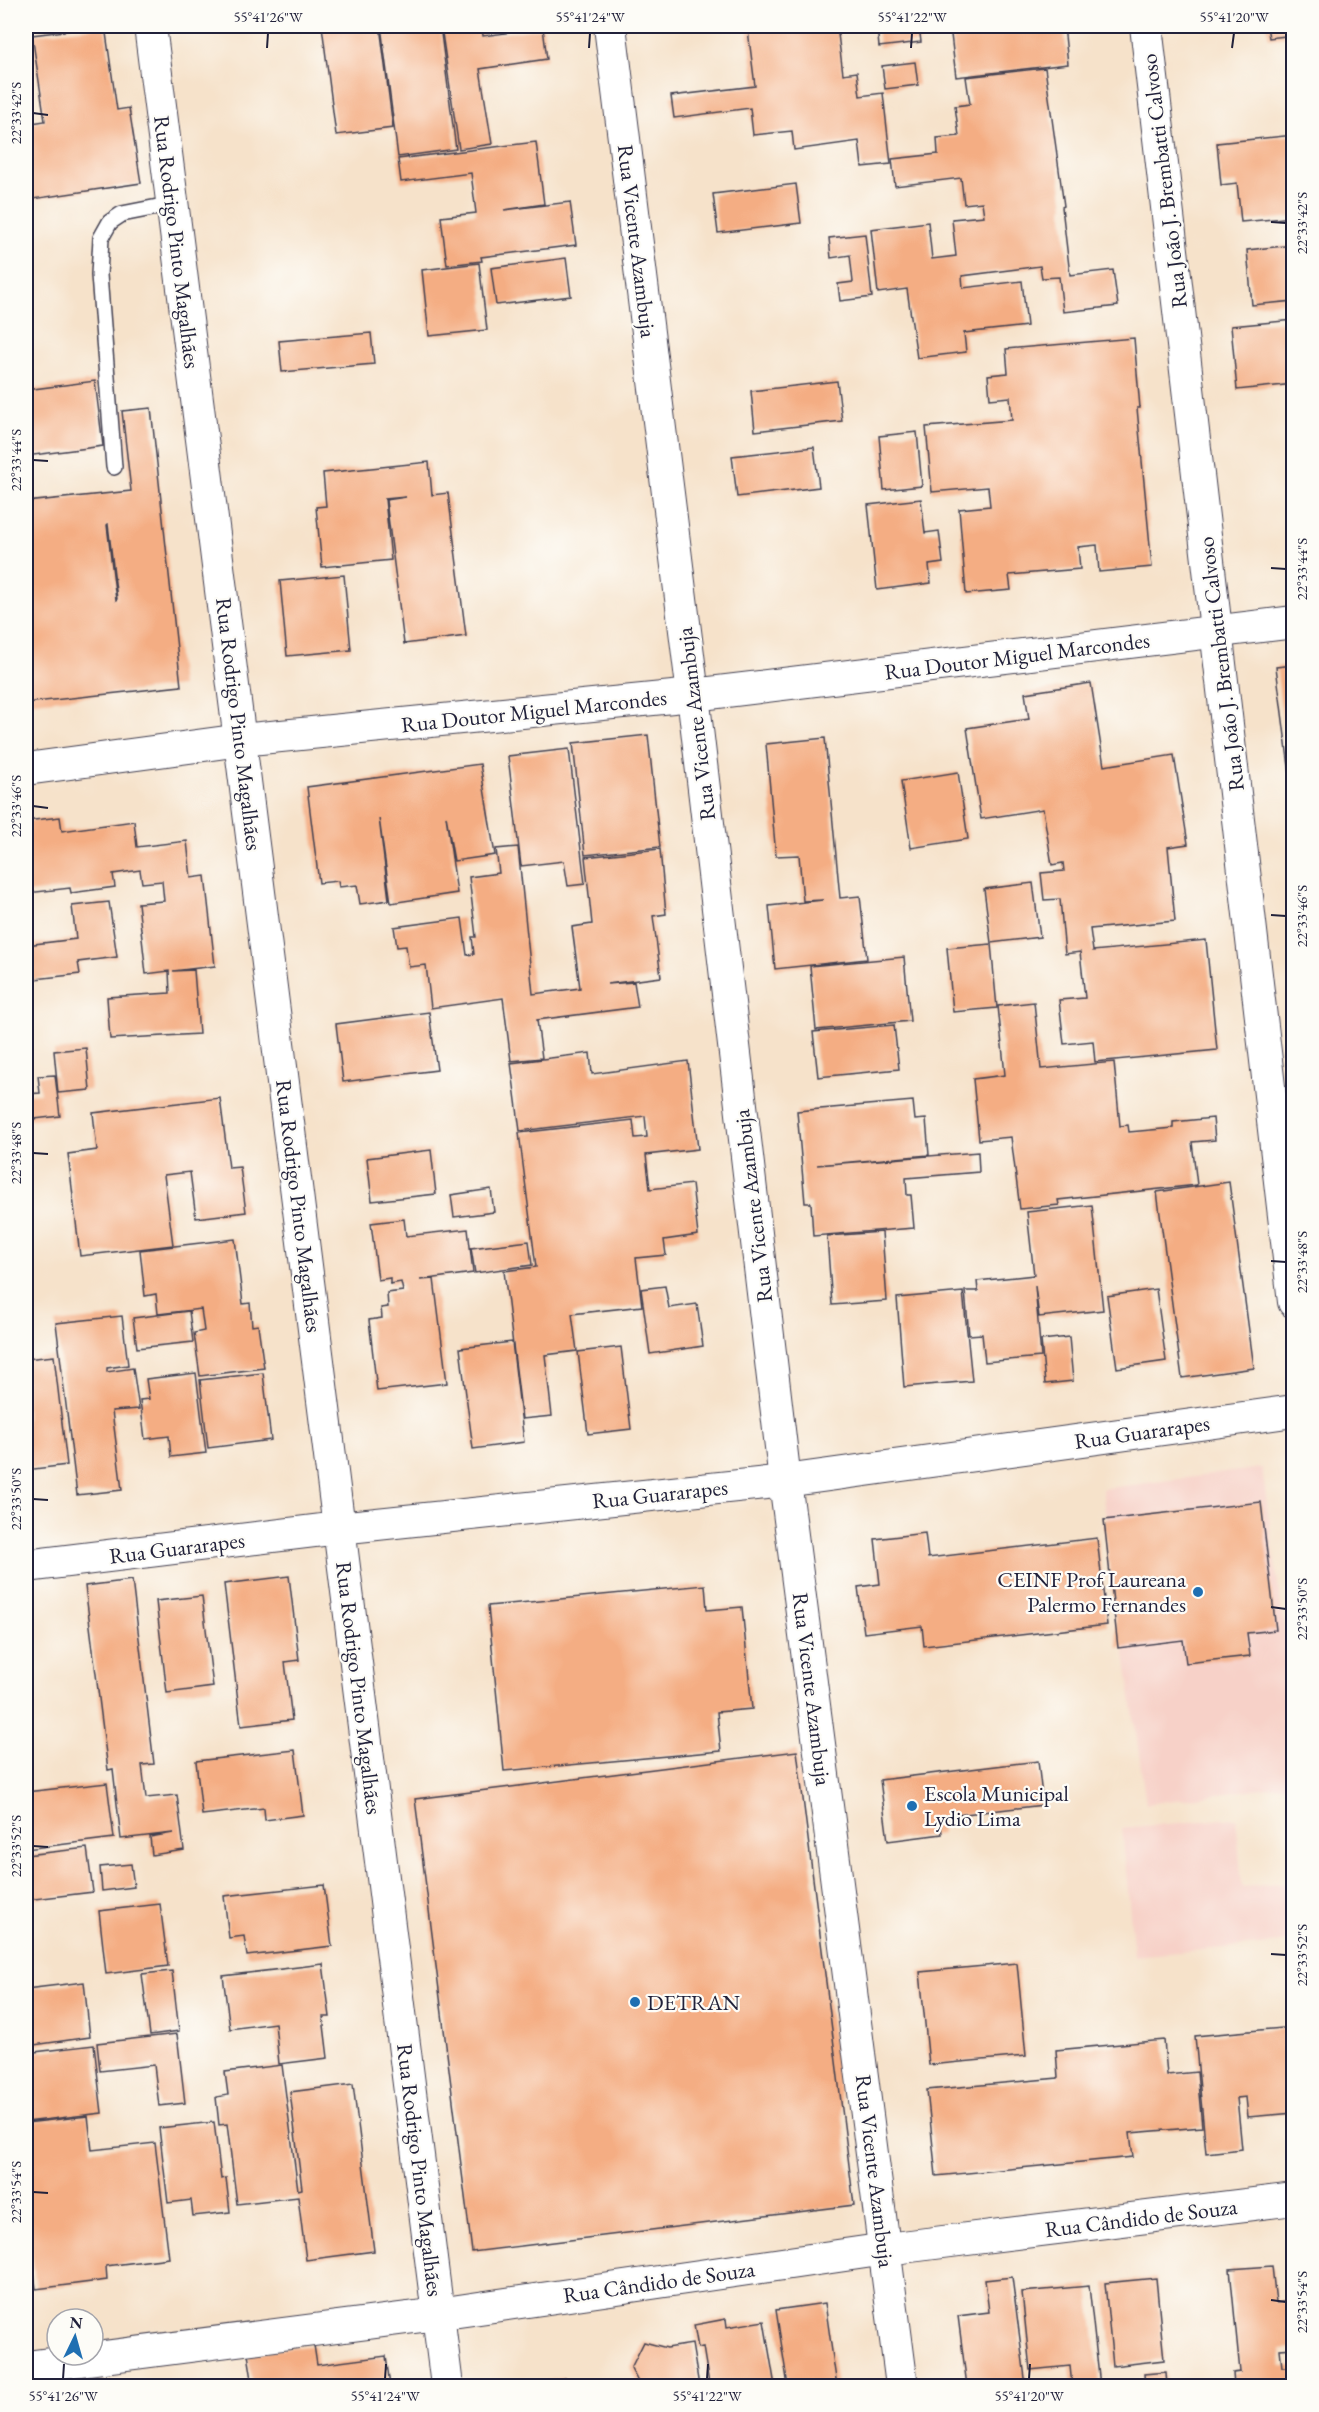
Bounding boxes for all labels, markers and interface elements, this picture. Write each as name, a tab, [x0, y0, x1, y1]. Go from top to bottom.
text: 55°41'26"W	[233, 7, 303, 26]
text: 55°41'24"W	[555, 7, 625, 26]
text: 55°41'22"W	[877, 7, 947, 26]
text: 55°41'20"W	[1199, 7, 1269, 26]
street label: Rua João J. Brembatti Calvoso	[1134, 52, 1194, 310]
text: 22°33'42"S	[6, 82, 25, 144]
street label: Rua Rodrigo Pinto Magalhães	[147, 114, 207, 370]
street label: Rua Vicente Azambuja	[611, 143, 663, 339]
text: 22°33'42"S	[1292, 192, 1311, 254]
text: 22°33'44"S	[6, 429, 25, 491]
street label: Rua João J. Brembatti Calvoso	[1191, 535, 1251, 793]
text: 22°33'44"S	[1292, 538, 1311, 600]
street label: Rua Rodrigo Pinto Magalhães	[209, 596, 269, 852]
street label: Rua Doutor Miguel Marcondes	[883, 625, 1151, 687]
street label: Rua Vicente Azambuja	[670, 626, 722, 822]
street label: Rua Doutor Miguel Marcondes	[400, 683, 668, 739]
text: 22°33'46"S	[6, 775, 25, 837]
text: 22°33'46"S	[1292, 885, 1311, 947]
street label: Rua Rodrigo Pinto Magalhães	[269, 1078, 329, 1334]
street label: Rua Vicente Azambuja	[727, 1108, 779, 1304]
text: 22°33'48"S	[6, 1122, 25, 1184]
text: 22°33'48"S	[1292, 1231, 1311, 1293]
street label: Rua Guararapes	[1073, 1408, 1211, 1456]
text: 22°33'50"S	[6, 1468, 25, 1530]
street label: Rua Guararapes	[591, 1472, 729, 1516]
street label: Rua Guararapes	[108, 1525, 246, 1571]
street label: Rua Rodrigo Pinto Magalhães	[329, 1560, 389, 1816]
place label: CEINF Prof Laureana Palermo Fernandes	[997, 1565, 1186, 1619]
text: 22°33'50"S	[1292, 1578, 1311, 1640]
marker: CEINF Prof Laureana Palermo Fernandes	[1191, 1585, 1205, 1599]
street label: Rua Vicente Azambuja	[786, 1591, 838, 1787]
place label: Escola Municipal Lydio Lima	[924, 1779, 1069, 1833]
marker: Escola Municipal Lydio Lima	[905, 1799, 919, 1813]
text: 22°33'52"S	[6, 1815, 25, 1877]
text: 22°33'52"S	[1292, 1924, 1311, 1986]
place label: DETRAN	[647, 1988, 741, 2017]
marker: DETRAN	[628, 1995, 642, 2009]
street label: Rua Rodrigo Pinto Magalhães	[390, 2042, 450, 2298]
street label: Rua Vicente Azambuja	[849, 2073, 901, 2269]
text: 22°33'54"S	[6, 2161, 25, 2223]
street label: Rua Cândido de Souza	[1043, 2192, 1239, 2244]
street label: Rua Cândido de Souza	[561, 2254, 757, 2310]
text: 22°33'54"S	[1292, 2271, 1311, 2333]
north arrow	[45, 2307, 105, 2367]
text: N	[69, 2312, 84, 2334]
text: 55°41'26"W	[28, 2386, 98, 2405]
text: 55°41'24"W	[350, 2386, 420, 2405]
text: 55°41'22"W	[672, 2386, 742, 2405]
text: 55°41'20"W	[994, 2386, 1064, 2405]

